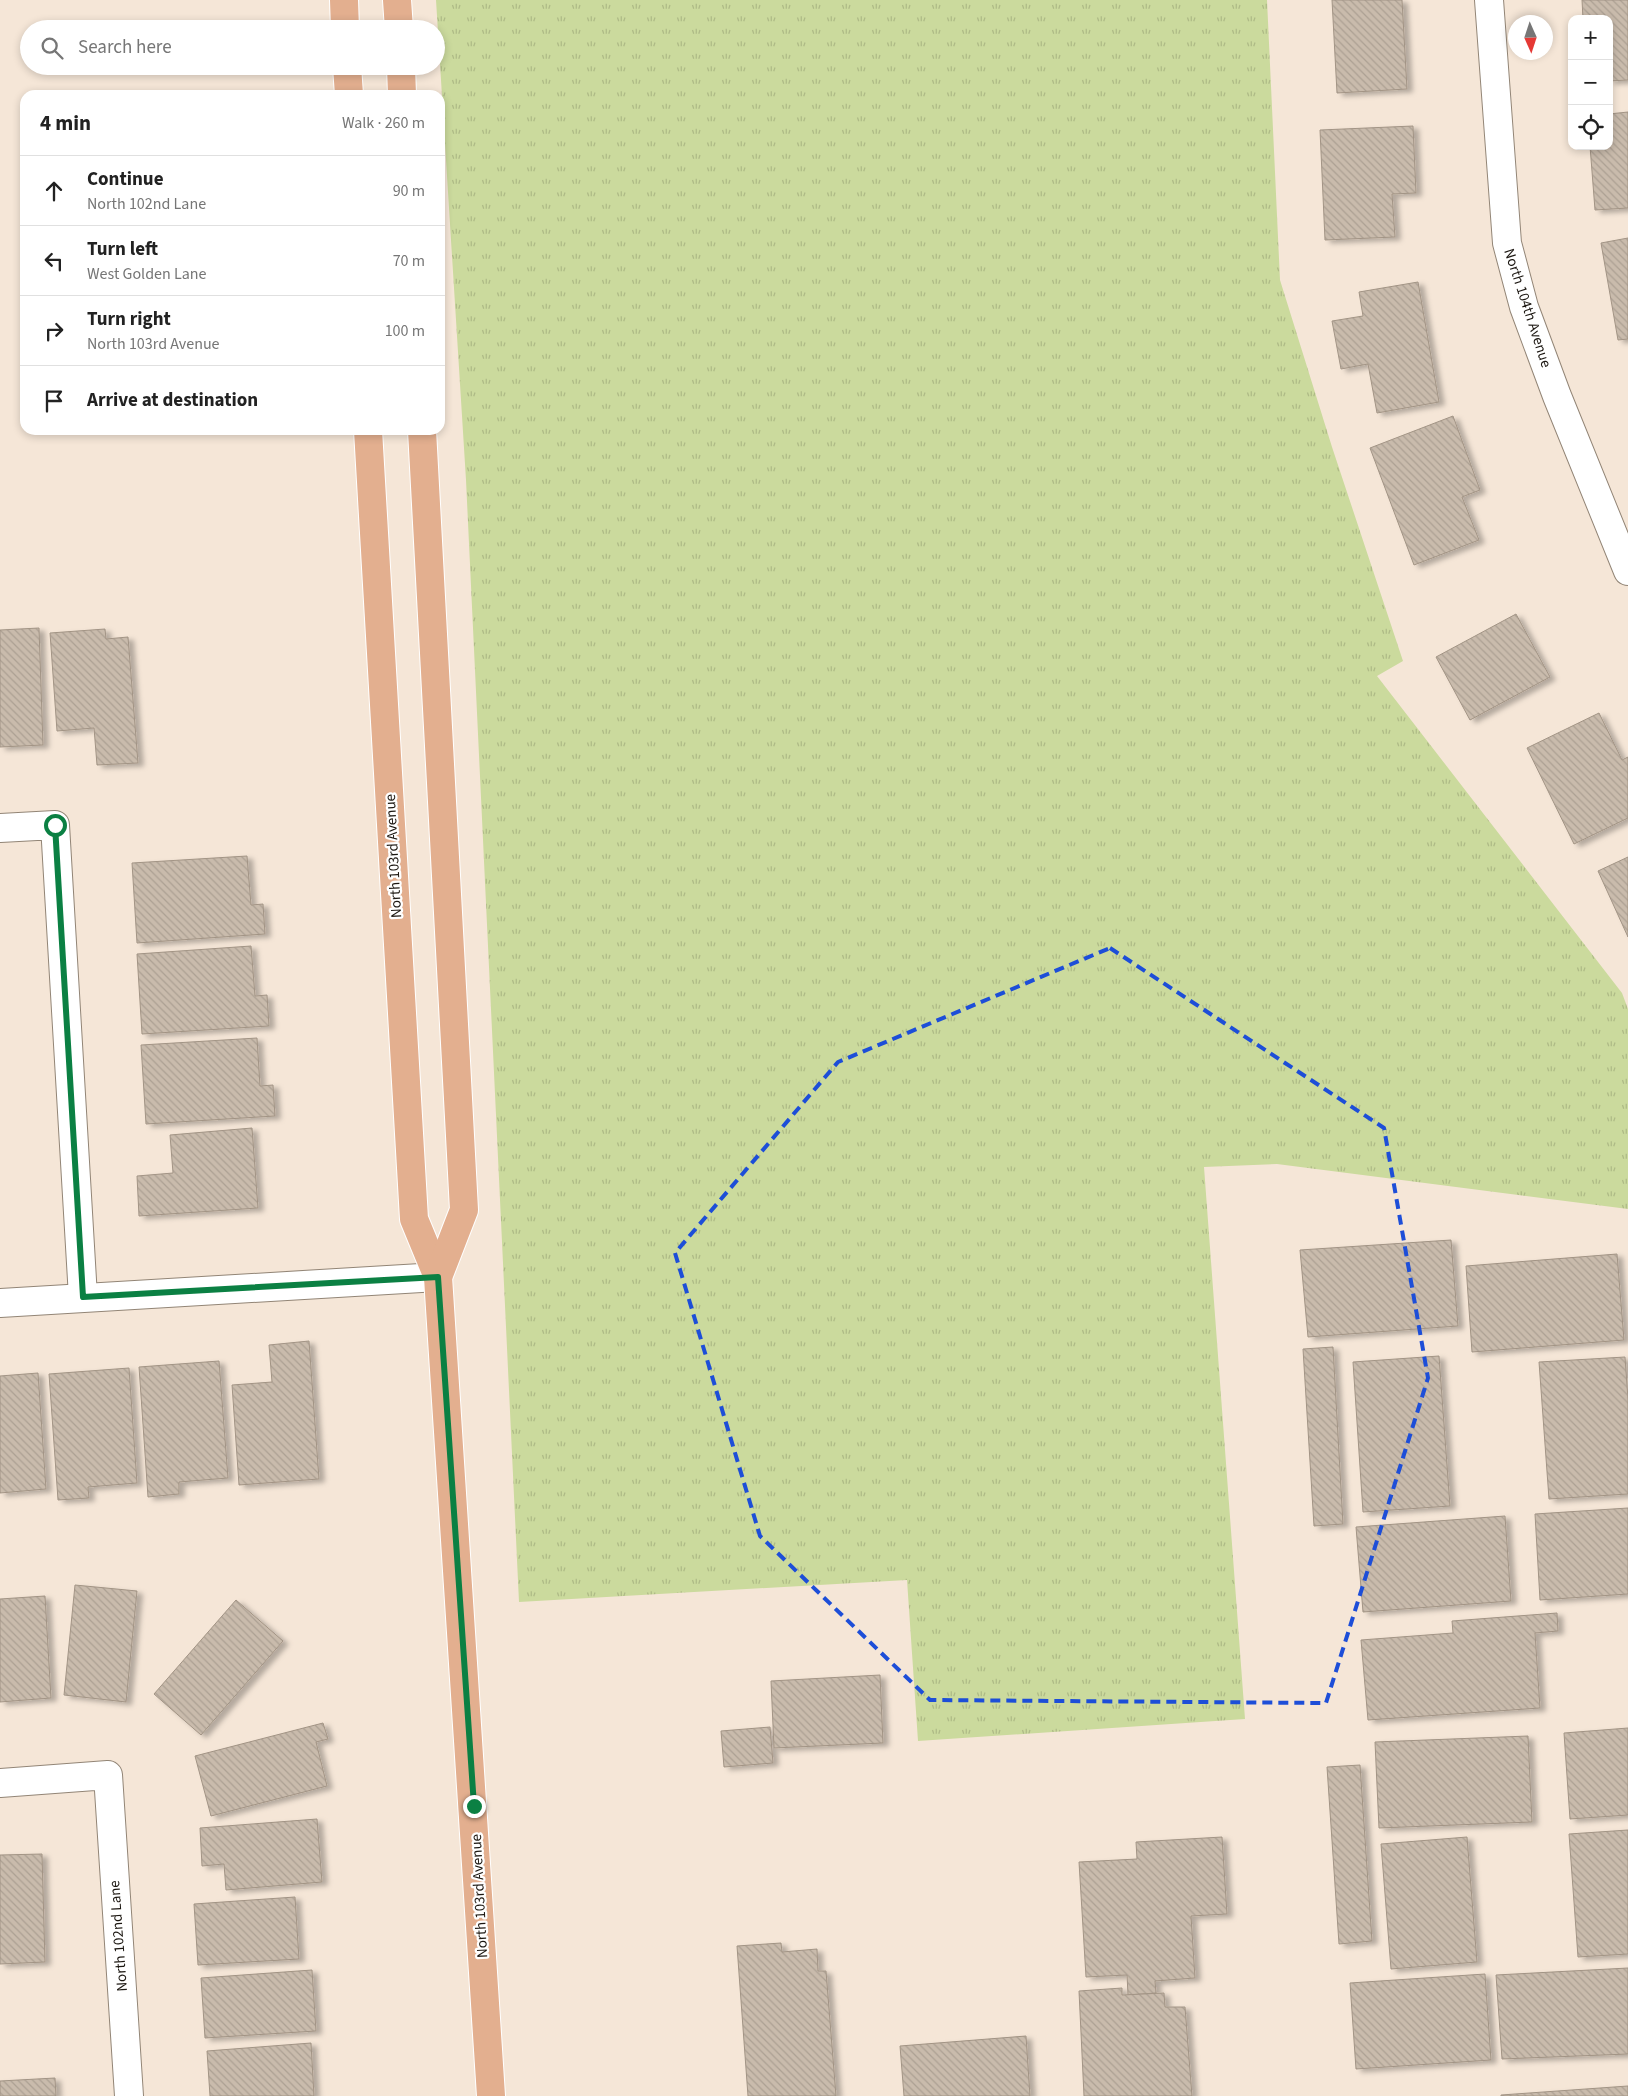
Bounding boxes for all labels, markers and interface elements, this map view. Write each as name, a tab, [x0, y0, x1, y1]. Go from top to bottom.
north arrow	[1508, 15, 1553, 60]
map controls	[1568, 15, 1613, 150]
button: +	[1568, 15, 1613, 60]
search box	[20, 20, 445, 75]
icon: search	[38, 34, 66, 62]
text: Search here	[78, 34, 172, 61]
button: −	[1568, 60, 1613, 105]
button: locate	[1568, 105, 1613, 150]
text: 4 min	[40, 108, 91, 138]
text: Walk · 260 m	[342, 112, 425, 134]
text: Continue	[87, 166, 164, 193]
icon: ahead	[40, 177, 68, 205]
text: 90 m	[393, 180, 425, 202]
text: North 102nd Lane	[87, 193, 206, 215]
text: Turn left	[87, 236, 158, 263]
street label: North 104th Avenue	[1498, 246, 1557, 370]
icon: left	[40, 247, 68, 275]
text: 70 m	[393, 250, 425, 272]
text: West Golden Lane	[87, 263, 206, 285]
text: Turn right	[87, 306, 171, 333]
icon: right	[40, 317, 68, 345]
text: 100 m	[385, 320, 425, 342]
text: North 103rd Avenue	[87, 333, 220, 355]
icon: arrive	[40, 387, 68, 415]
text: Arrive at destination	[87, 387, 258, 414]
street label: North 103rd Avenue	[380, 793, 407, 919]
route start	[44, 814, 67, 837]
route end	[463, 1795, 486, 1818]
street label: North 103rd Avenue	[466, 1833, 493, 1959]
street label: North 102nd Lane	[104, 1880, 133, 1992]

